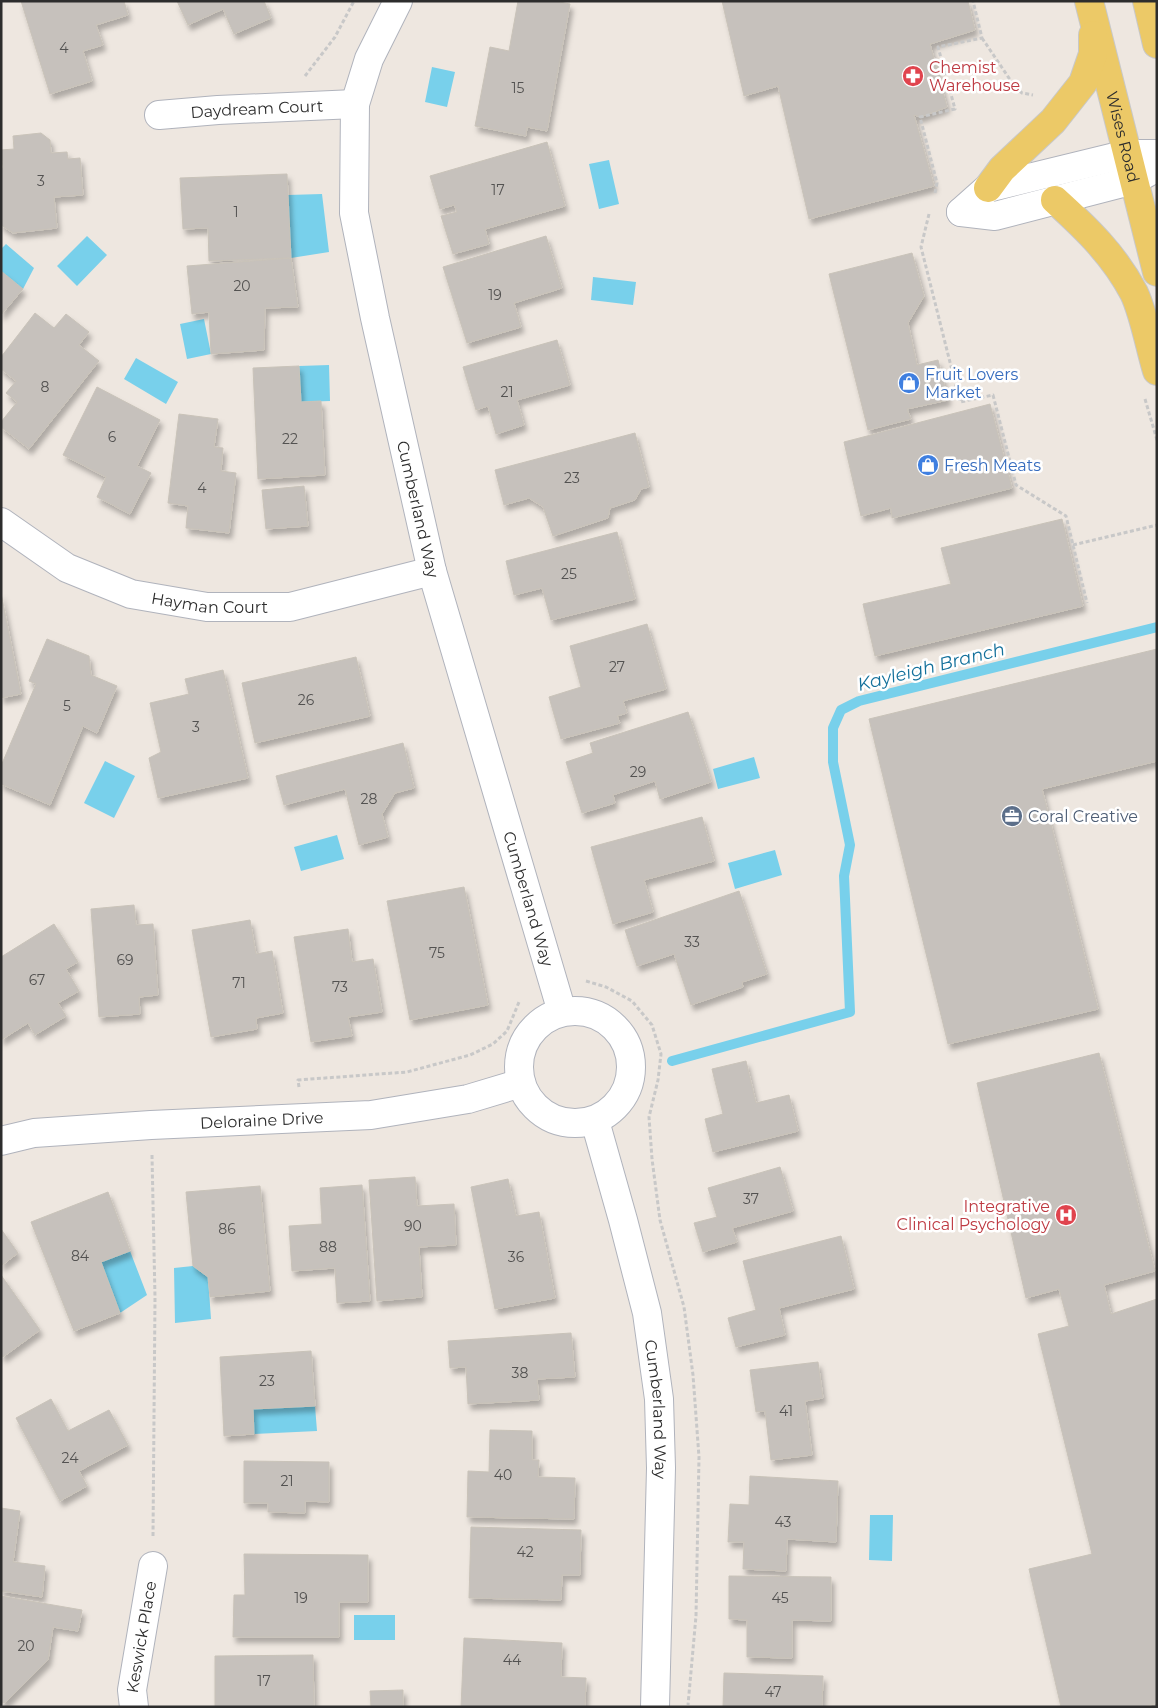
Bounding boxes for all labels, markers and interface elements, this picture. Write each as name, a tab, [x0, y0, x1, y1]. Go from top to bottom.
house number: 4	[59, 39, 69, 57]
place label: Chemist Warehouse	[929, 58, 1020, 95]
pharmacy icon: Chemist Warehouse	[901, 64, 925, 88]
house number: 15	[512, 79, 525, 97]
street label: Wises Road	[1103, 89, 1144, 184]
street label: Daydream Court	[190, 96, 324, 122]
house number: 3	[37, 172, 45, 190]
house number: 17	[491, 181, 505, 199]
house number: 1	[233, 203, 239, 221]
house number: 20	[233, 277, 251, 295]
house number: 19	[488, 286, 502, 304]
place label: Fruit Lovers Market	[925, 365, 1019, 402]
shop icon: Fruit Lovers Market	[897, 371, 921, 395]
house number: 8	[41, 378, 50, 396]
house number: 21	[500, 383, 514, 401]
house number: 6	[108, 428, 117, 446]
house number: 22	[282, 430, 298, 448]
street label: Cumberland Way	[393, 439, 443, 580]
shop icon: Fresh Meats	[916, 453, 940, 477]
place label: Fresh Meats	[944, 456, 1041, 475]
house number: 23	[564, 469, 580, 487]
house number: 4	[197, 479, 207, 497]
house number: 25	[561, 565, 577, 583]
street label: Hayman Court	[150, 588, 269, 617]
water label: Kayleigh Branch	[855, 638, 1007, 696]
house number: 27	[609, 658, 625, 676]
house number: 26	[298, 691, 315, 709]
house number: 5	[63, 697, 71, 715]
house number: 3	[192, 718, 200, 736]
house number: 29	[630, 763, 646, 781]
house number: 28	[361, 790, 378, 808]
office icon: Coral Creative	[1000, 804, 1024, 828]
place label: Coral Creative	[1028, 807, 1138, 826]
street label: Cumberland Way	[500, 829, 558, 969]
house number: 33	[684, 933, 700, 951]
house number: 75	[429, 944, 445, 962]
house number: 69	[116, 951, 134, 969]
house number: 67	[29, 971, 45, 989]
house number: 71	[232, 974, 246, 992]
house number: 73	[332, 978, 348, 996]
street label: Deloraine Drive	[200, 1108, 324, 1132]
house number: 37	[743, 1190, 759, 1208]
place label: Integrative Clinical Psychology	[897, 1197, 1050, 1234]
hospital icon: Integrative Clinical Psychology	[1054, 1203, 1078, 1227]
house number: 90	[404, 1217, 422, 1235]
house number: 86	[218, 1220, 236, 1238]
house number: 88	[319, 1238, 337, 1256]
house number: 84	[71, 1247, 90, 1265]
house number: 36	[508, 1248, 525, 1266]
street label: Cumberland Way	[641, 1338, 671, 1480]
house number: 38	[512, 1364, 528, 1382]
house number: 23	[259, 1372, 275, 1390]
house number: 41	[779, 1402, 793, 1420]
house number: 24	[62, 1449, 79, 1467]
house number: 40	[494, 1466, 512, 1484]
house number: 21	[280, 1472, 294, 1490]
house number: 43	[775, 1513, 792, 1531]
house number: 42	[516, 1543, 534, 1561]
street label: Keswick Place	[122, 1579, 160, 1694]
house number: 19	[294, 1589, 308, 1607]
house number: 45	[771, 1589, 789, 1607]
house number: 20	[17, 1637, 35, 1655]
house number: 44	[503, 1651, 522, 1669]
house number: 17	[257, 1672, 271, 1690]
house number: 47	[765, 1683, 781, 1701]

